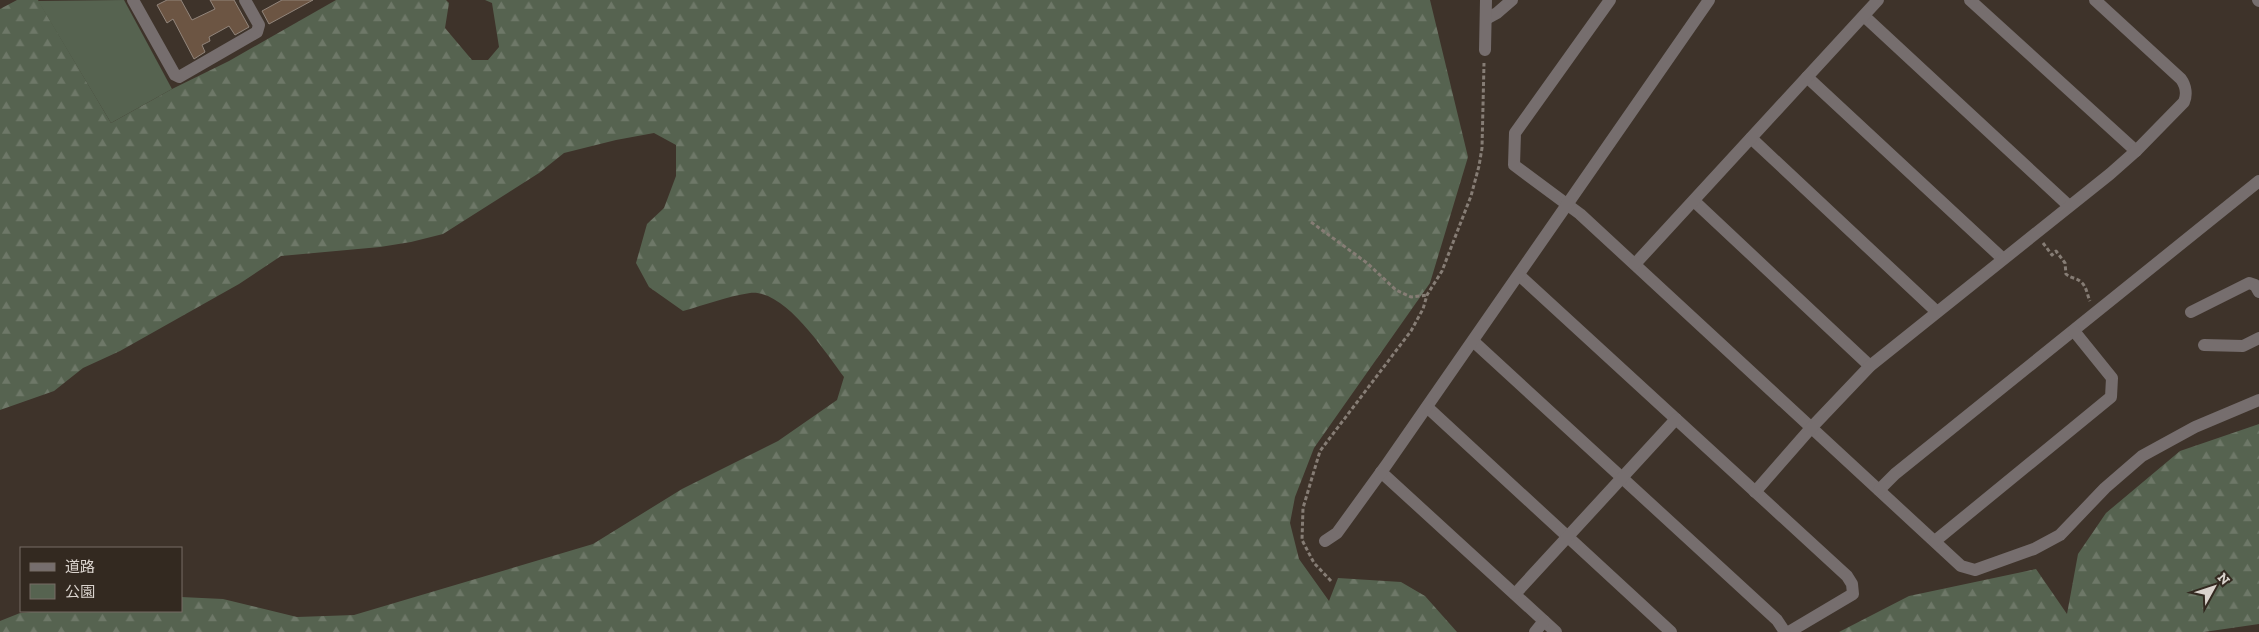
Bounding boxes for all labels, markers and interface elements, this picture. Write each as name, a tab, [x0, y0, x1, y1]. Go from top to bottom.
legend	[20, 547, 182, 612]
text: 道路	[65, 558, 95, 576]
north arrow	[2189, 562, 2239, 612]
text: N	[2214, 569, 2234, 589]
text: 公園	[65, 583, 95, 601]

